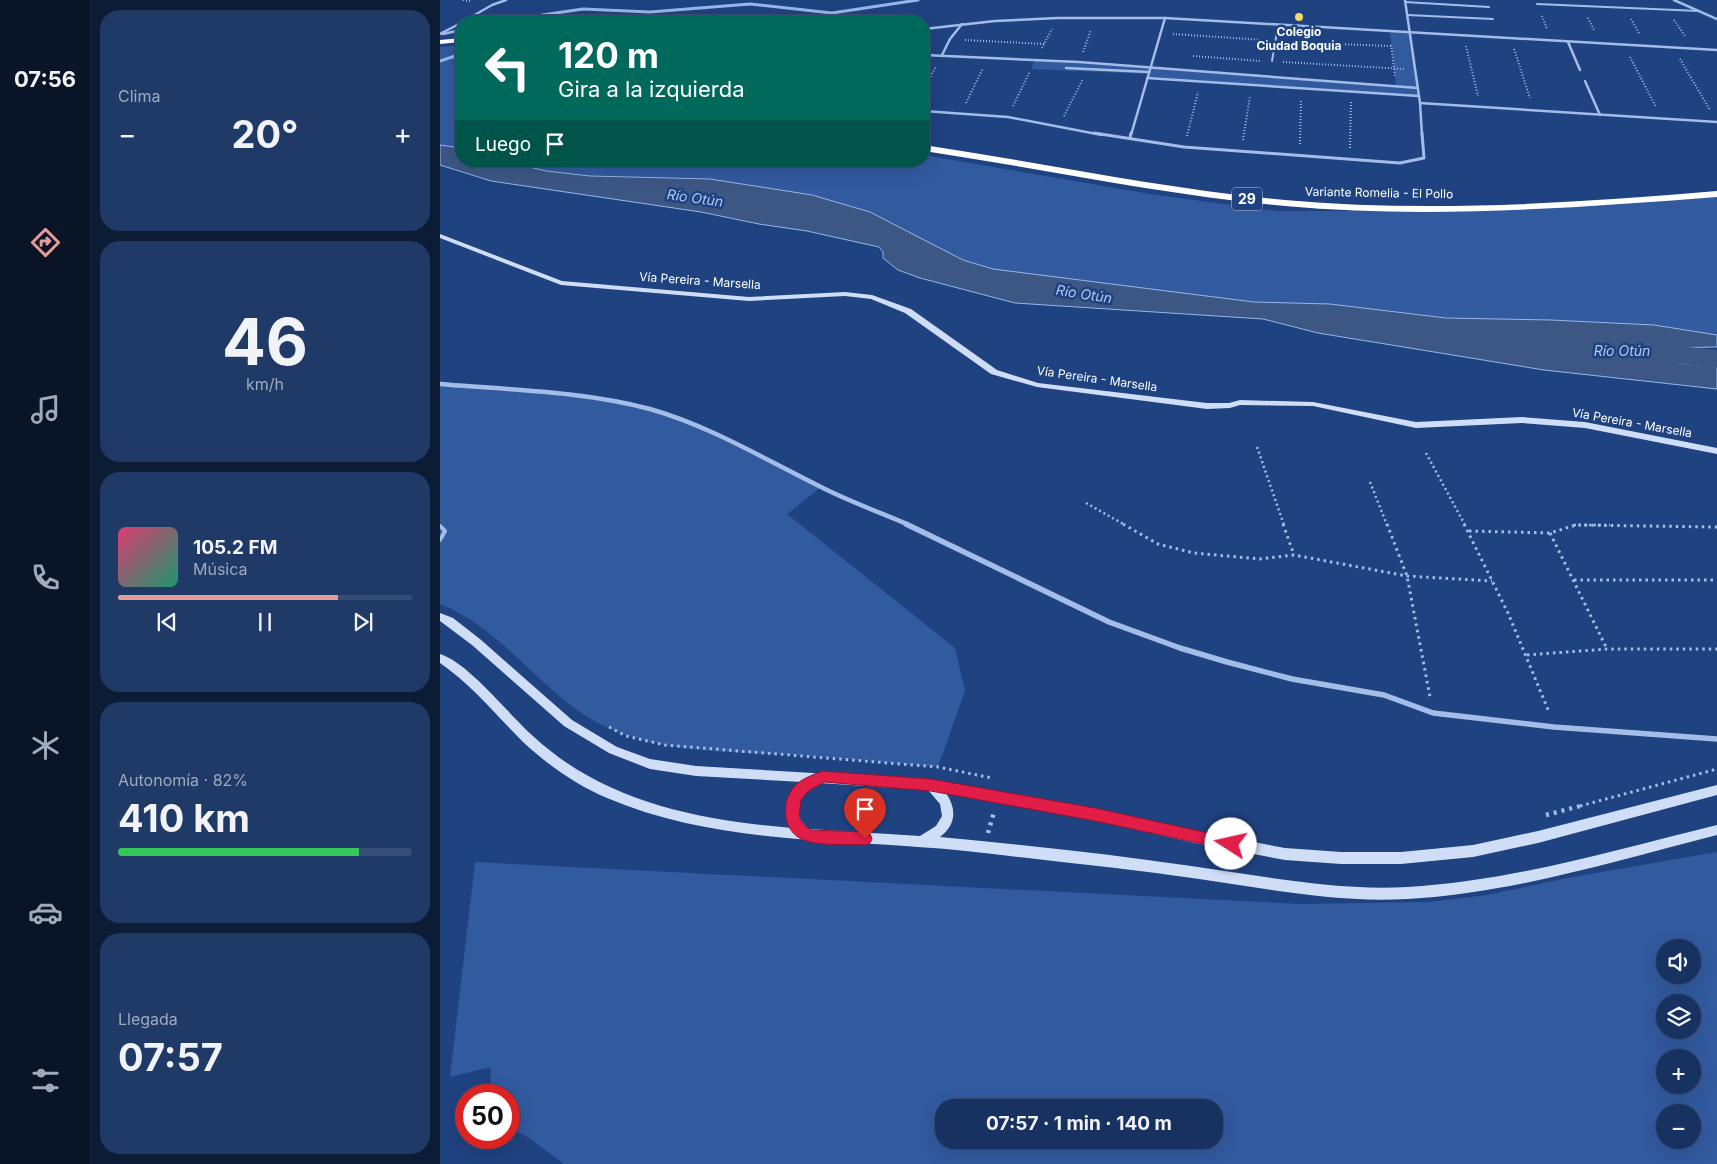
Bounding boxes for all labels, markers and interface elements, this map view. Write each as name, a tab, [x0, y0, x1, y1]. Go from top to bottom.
marker: Colegio Ciudad Boquia	[1293, 11, 1305, 23]
place label: Colegio Ciudad Boquia	[1256, 24, 1342, 53]
text: 120 m	[558, 34, 659, 76]
icon: left	[475, 35, 540, 100]
text: 07:56	[14, 66, 76, 92]
text: Gira a la izquierda	[558, 76, 745, 102]
text: Clima	[118, 86, 160, 106]
text: 20°	[231, 111, 299, 157]
text: −	[118, 117, 137, 151]
text: +	[393, 117, 412, 151]
icon: arrive	[541, 130, 569, 158]
text: Luego	[475, 133, 531, 156]
street label: Variante Romelia - El Pollo	[1305, 184, 1453, 201]
water label: Río Otún	[666, 185, 724, 210]
road number: 29	[1232, 188, 1262, 210]
icon: directions	[28, 225, 63, 260]
street label: Vía Pereira - Marsella	[639, 269, 761, 292]
water label: Río Otún	[1055, 281, 1113, 306]
text: 46	[222, 302, 308, 381]
water label: Río Otún	[1594, 342, 1650, 359]
street label: Vía Pereira - Marsella	[1036, 363, 1158, 394]
text: km/h	[246, 374, 284, 394]
icon: music	[28, 392, 63, 427]
street label: Vía Pereira - Marsella	[1571, 405, 1693, 440]
text: 105.2 FM	[193, 536, 277, 559]
text: Música	[193, 559, 248, 579]
icon: phone	[28, 560, 63, 595]
icon: previous	[153, 608, 181, 636]
icon: pause	[251, 608, 279, 636]
icon: next	[349, 608, 377, 636]
icon: climate	[28, 728, 63, 763]
text: Autonomía · 82%	[118, 770, 248, 790]
pin	[844, 788, 886, 839]
text: 410 km	[118, 795, 250, 841]
icon: arrive	[851, 795, 879, 823]
position arrow	[1204, 817, 1256, 869]
icon: car	[28, 895, 63, 930]
map controls	[1656, 939, 1701, 1149]
button: sound	[1656, 939, 1701, 984]
button: layers	[1656, 994, 1701, 1039]
text: Llegada	[118, 1009, 178, 1029]
text: 07:57	[118, 1034, 223, 1080]
button: +	[1656, 1049, 1701, 1094]
icon: filters	[28, 1063, 63, 1098]
speed limit sign: 50	[455, 1084, 520, 1149]
button: −	[1656, 1104, 1701, 1149]
text: 07:57 · 1 min · 140 m	[986, 1112, 1172, 1135]

